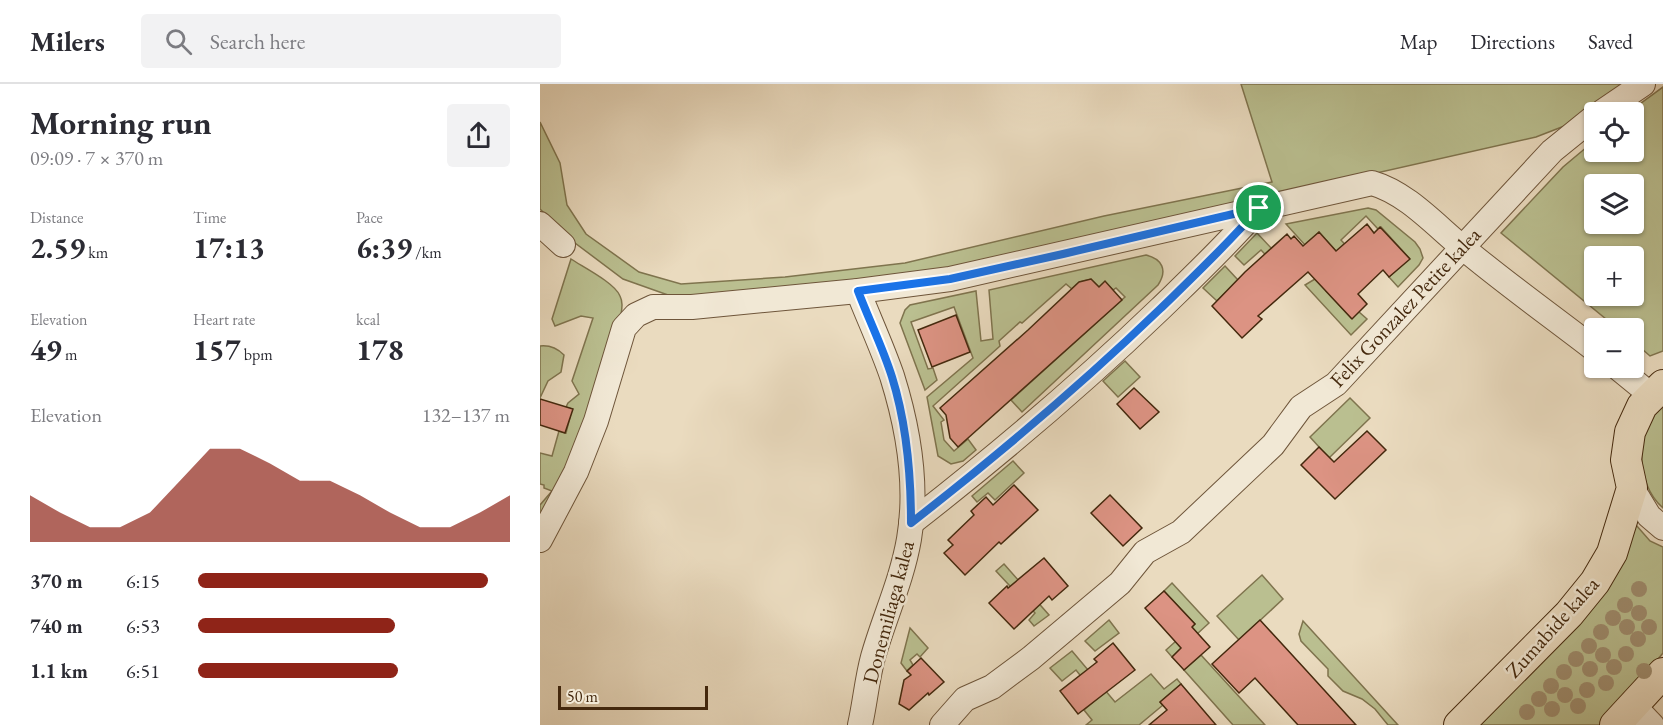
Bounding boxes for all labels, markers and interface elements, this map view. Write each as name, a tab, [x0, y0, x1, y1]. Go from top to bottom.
search box	[141, 14, 561, 68]
text: Milers	[30, 23, 105, 59]
icon: search	[162, 25, 195, 58]
text: Search here	[210, 27, 305, 56]
text: Map	[1400, 28, 1437, 55]
text: Directions	[1470, 28, 1555, 55]
text: Saved	[1588, 28, 1633, 55]
text: Morning run	[30, 101, 212, 144]
map controls	[1584, 102, 1644, 378]
button: locate	[1584, 102, 1644, 162]
button: share	[447, 104, 510, 167]
text: 09:09 · 7 × 370 m	[30, 145, 163, 171]
button: layers	[1584, 174, 1644, 234]
pin	[1233, 182, 1284, 233]
icon: arrive	[1242, 191, 1275, 224]
text: Distance	[30, 207, 83, 228]
text: Time	[193, 207, 226, 228]
text: Pace	[356, 207, 383, 228]
street label: Felix Gonzalez Petite kalea	[1324, 221, 1487, 393]
text: 2.59	[30, 228, 85, 267]
text: 17:13	[193, 228, 265, 267]
text: 6:39	[356, 228, 412, 267]
text: km	[85, 242, 108, 263]
text: /km	[412, 242, 442, 263]
button: +	[1584, 246, 1644, 306]
text: Elevation	[30, 309, 88, 330]
text: Heart rate	[193, 309, 255, 330]
text: kcal	[356, 309, 380, 330]
button: −	[1584, 318, 1644, 378]
text: 49	[30, 330, 62, 369]
text: 157	[193, 330, 241, 369]
text: 178	[356, 330, 404, 369]
text: m	[62, 344, 77, 365]
text: bpm	[241, 344, 273, 365]
text: Elevation	[30, 402, 102, 428]
text: 132–137 m	[422, 402, 510, 428]
street label: Donemiliaga kalea	[856, 537, 920, 687]
text: 370 m	[30, 568, 83, 594]
text: 6:15	[126, 568, 160, 594]
street label: Zumabide kalea	[1499, 570, 1605, 683]
text: 740 m	[30, 613, 83, 639]
text: 6:53	[126, 613, 160, 639]
text: 1.1 km	[30, 658, 88, 684]
text: 6:51	[126, 658, 160, 684]
scale bar	[558, 683, 708, 710]
text: 50 m	[567, 686, 598, 707]

